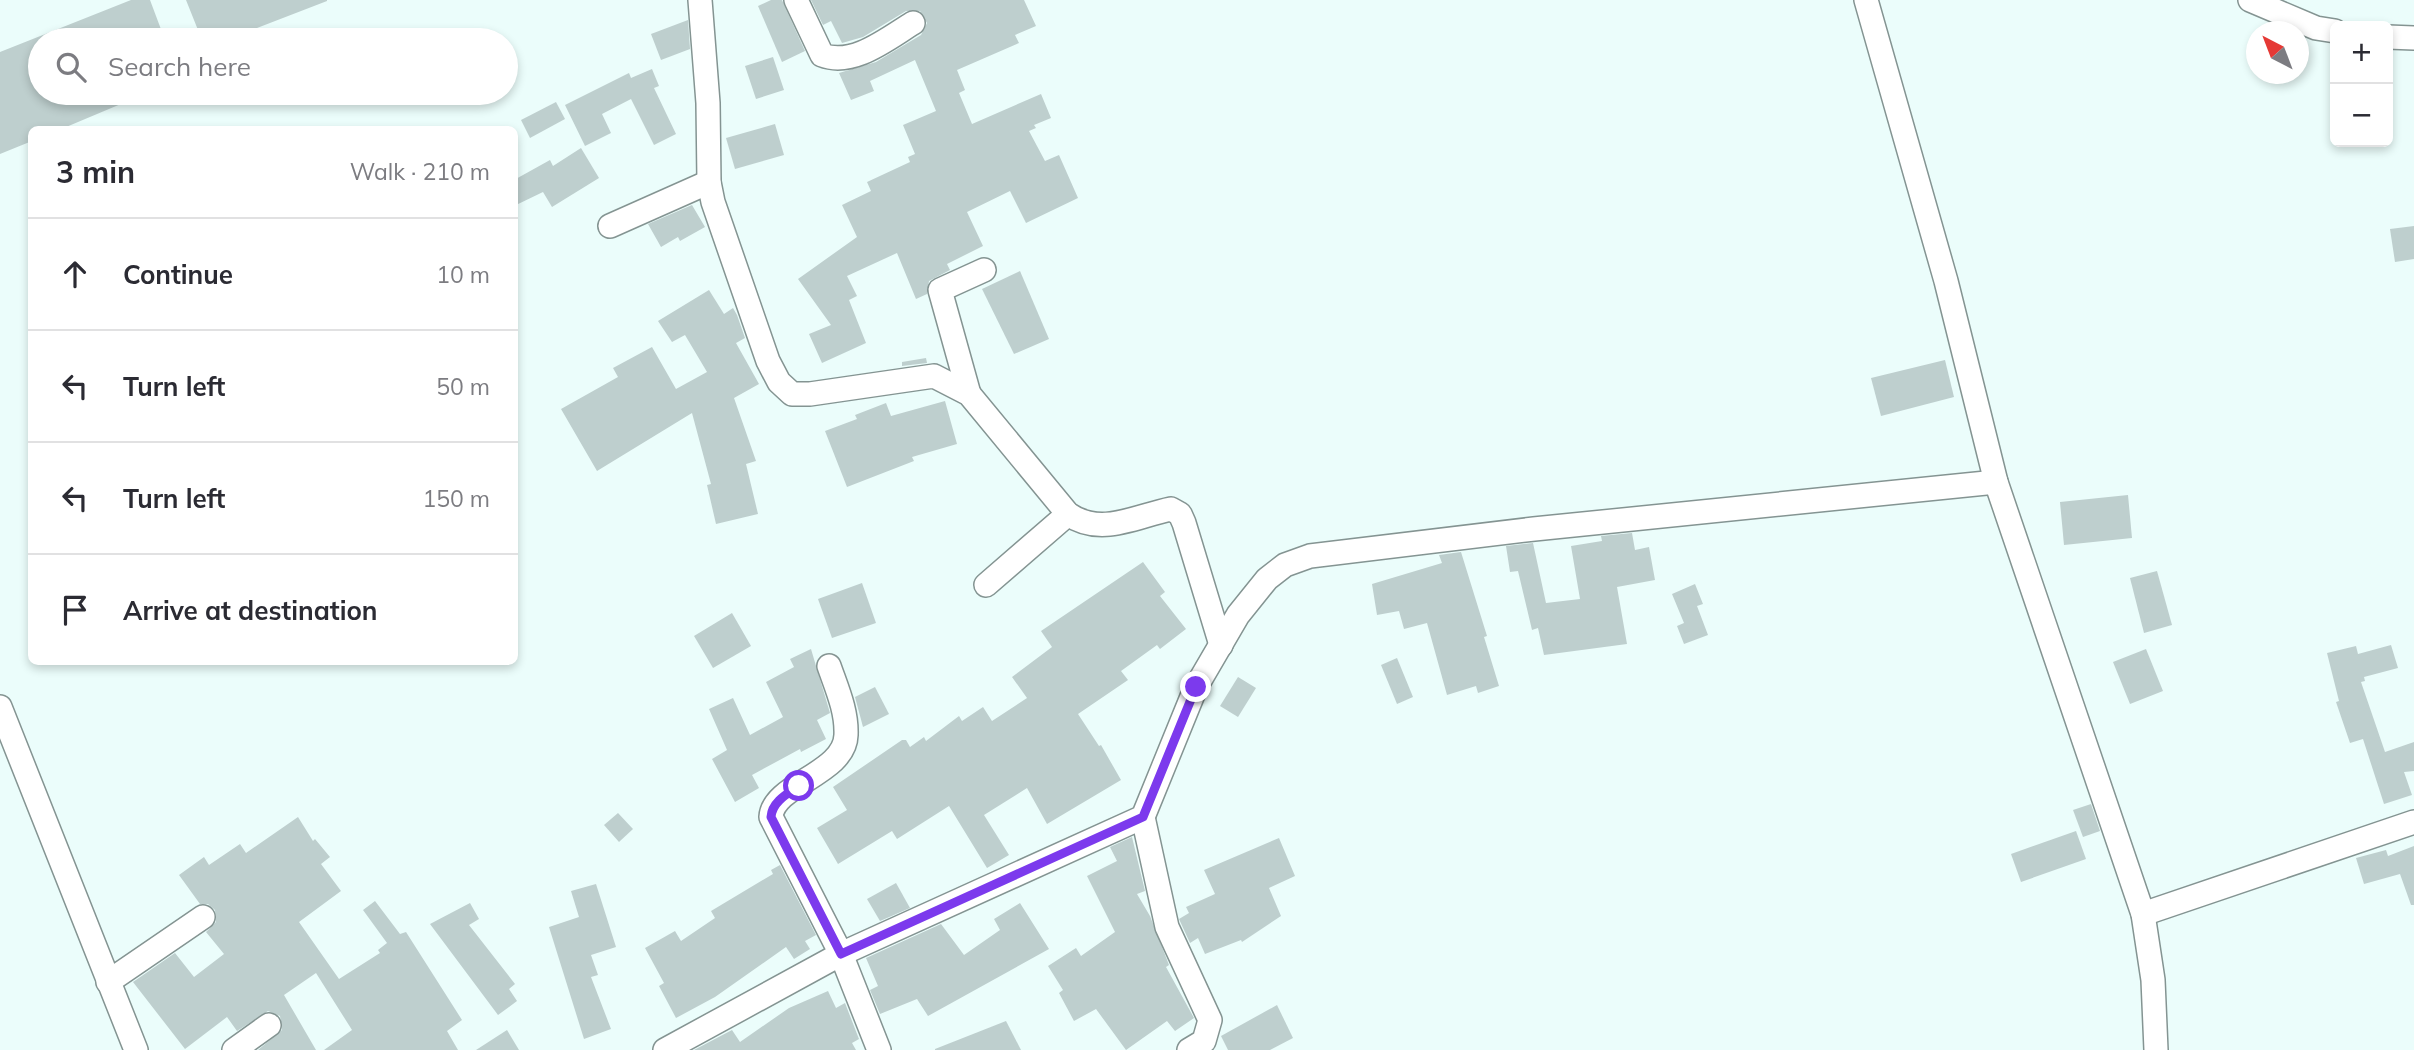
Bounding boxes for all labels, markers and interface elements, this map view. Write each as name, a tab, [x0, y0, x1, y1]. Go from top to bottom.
north arrow	[2246, 21, 2309, 84]
map controls	[2330, 21, 2393, 147]
button: +	[2330, 21, 2393, 84]
search box	[28, 28, 518, 105]
icon: search	[52, 48, 90, 86]
text: Search here	[108, 50, 251, 83]
button: −	[2330, 84, 2393, 147]
text: 3 min	[56, 153, 135, 191]
text: Walk · 210 m	[350, 157, 490, 186]
icon: ahead	[56, 255, 94, 293]
text: Continue	[123, 258, 233, 291]
text: 10 m	[436, 260, 490, 289]
icon: left	[56, 367, 94, 405]
text: Turn left	[123, 370, 225, 403]
text: 50 m	[436, 372, 490, 401]
icon: left	[56, 479, 94, 517]
text: Turn left	[123, 482, 225, 515]
text: 150 m	[422, 484, 490, 513]
icon: arrive	[56, 591, 94, 629]
text: Arrive at destination	[123, 594, 378, 627]
route end	[1180, 671, 1211, 702]
route start	[783, 770, 814, 801]

